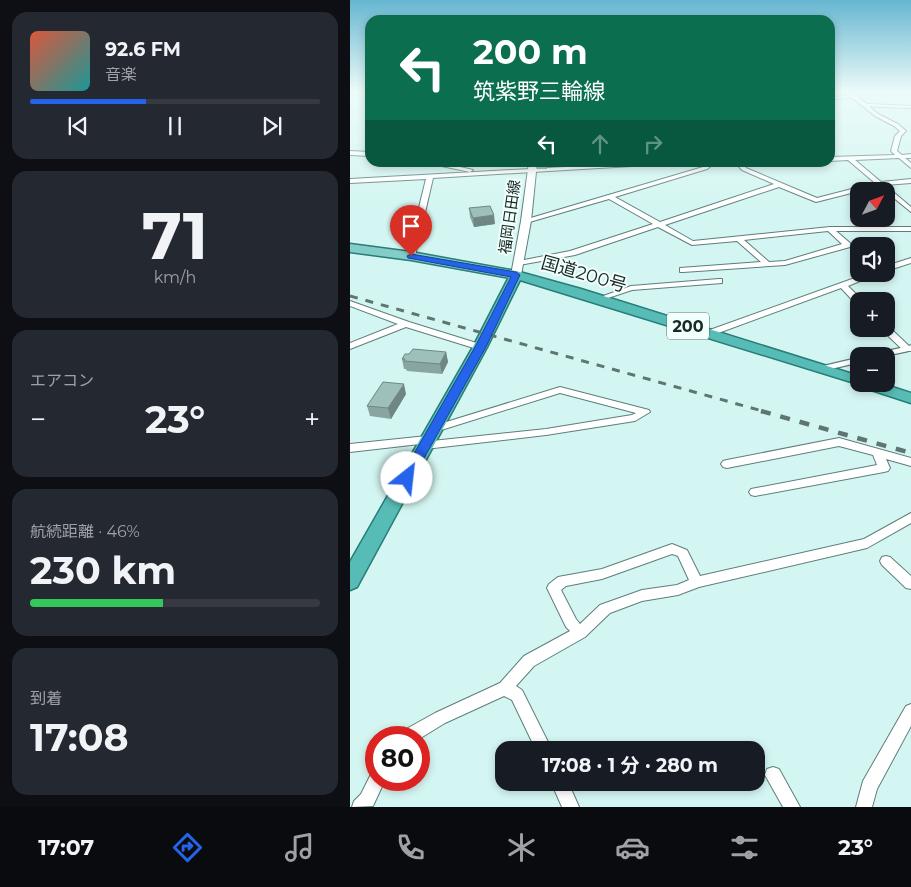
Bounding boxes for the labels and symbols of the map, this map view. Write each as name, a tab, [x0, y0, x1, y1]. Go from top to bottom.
street label: 福岡日田線	[495, 178, 524, 255]
north arrow	[850, 182, 895, 228]
pin	[390, 205, 432, 256]
street label: 国道200号	[539, 251, 629, 297]
road number: 200	[667, 312, 709, 340]
position arrow	[380, 451, 432, 503]
speed limit sign: 80	[365, 726, 430, 791]

